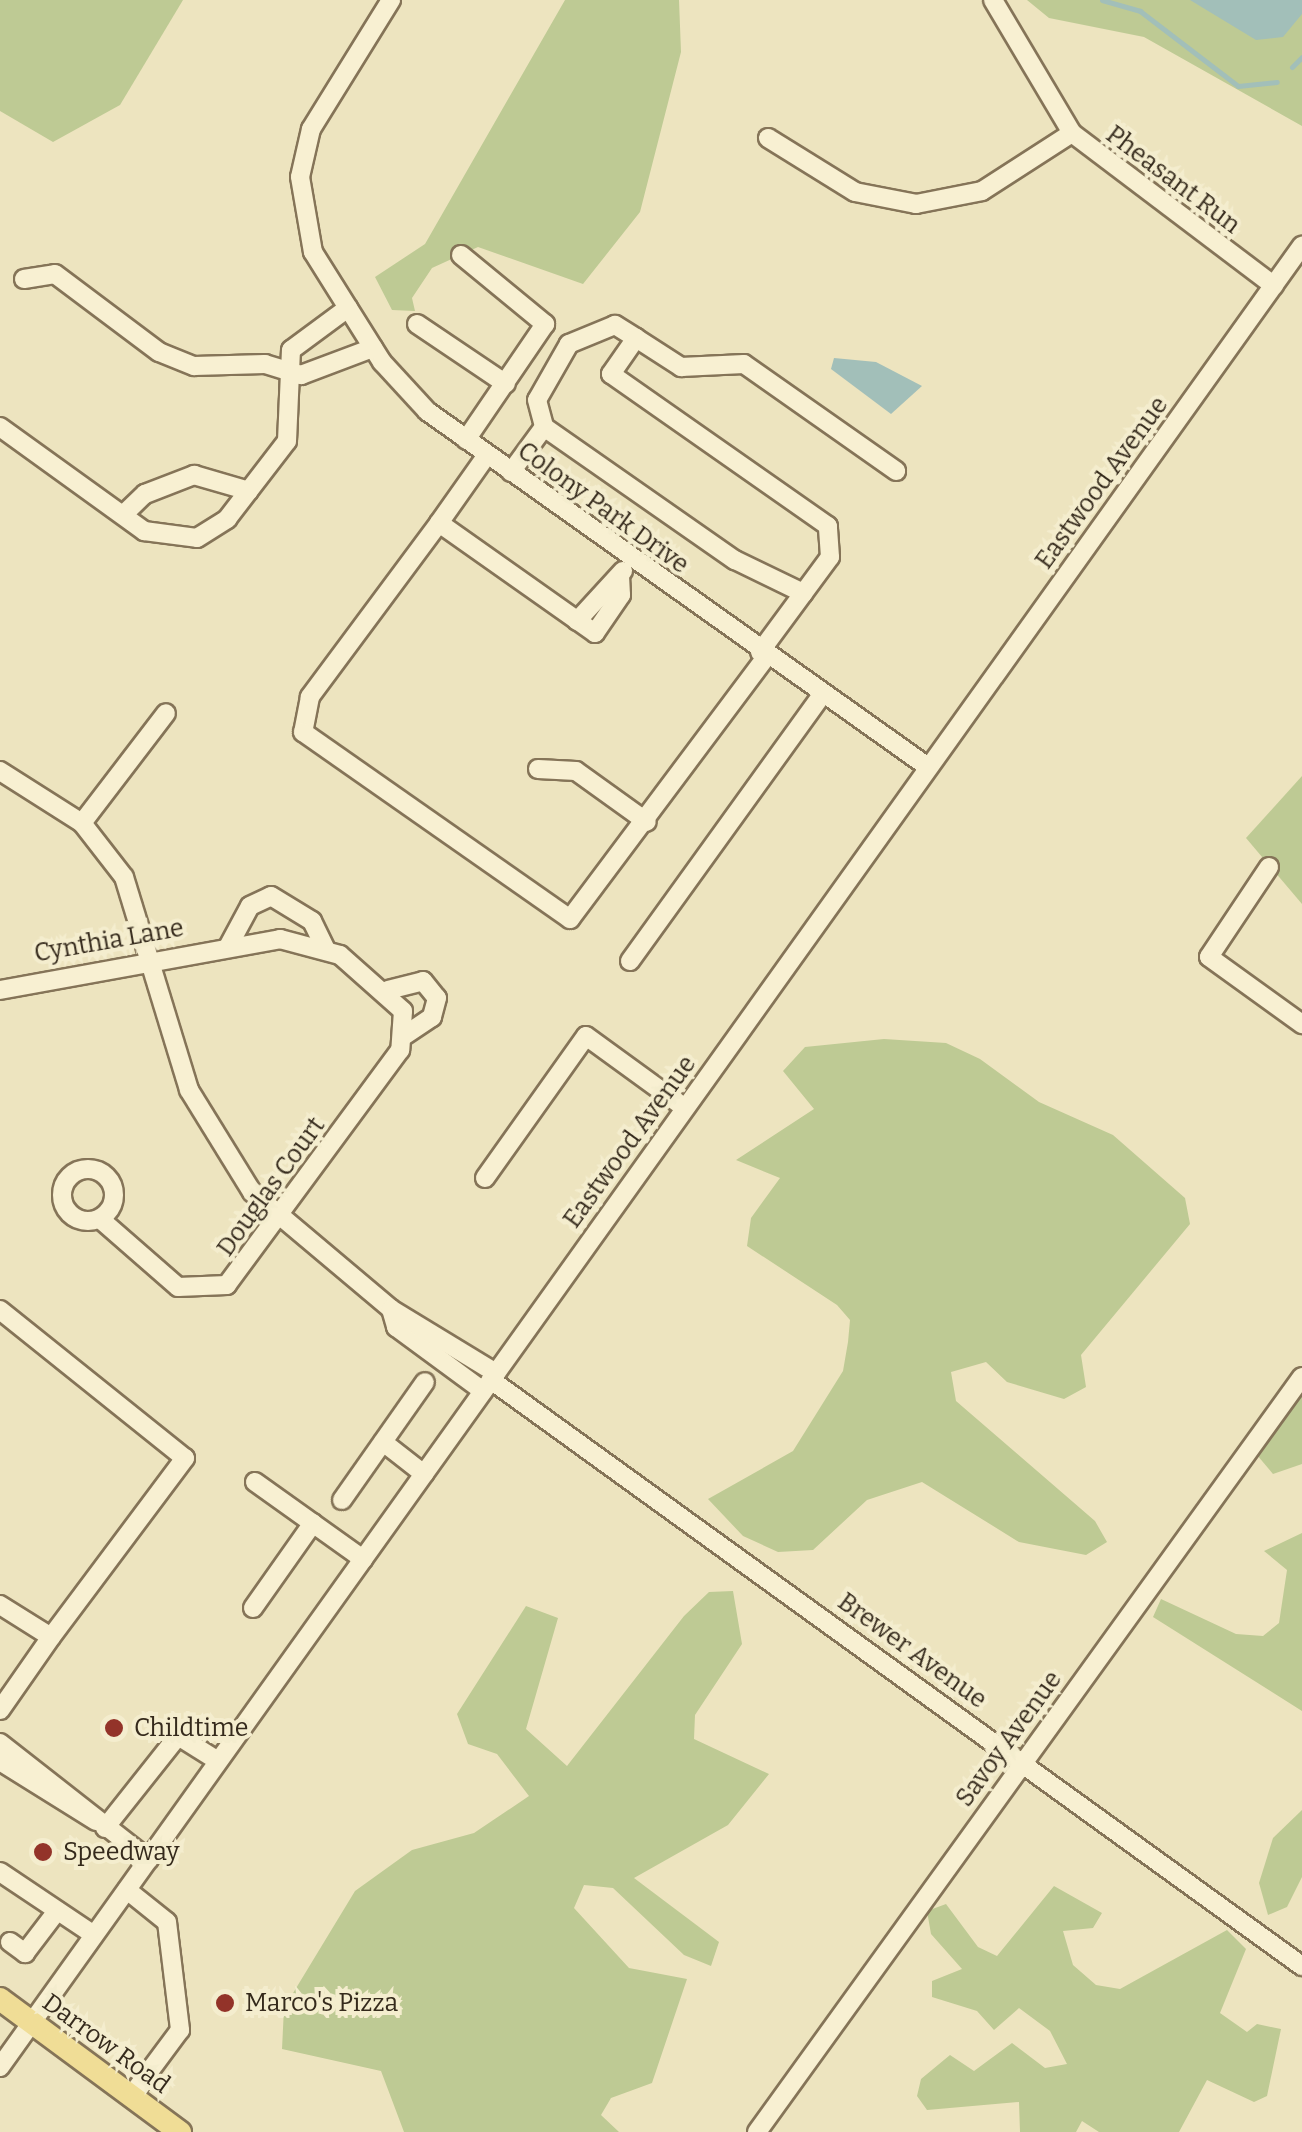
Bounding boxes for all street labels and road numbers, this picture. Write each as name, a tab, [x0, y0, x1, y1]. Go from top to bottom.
street label: Pheasant Run	[1100, 120, 1246, 240]
street label: Eastwood Avenue	[1029, 391, 1175, 575]
street label: Colony Park Drive	[512, 436, 694, 580]
street label: Cynthia Lane	[32, 913, 186, 969]
street label: Eastwood Avenue	[557, 1050, 703, 1234]
street label: Douglas Court	[211, 1112, 331, 1262]
street label: Brewer Avenue	[832, 1587, 992, 1715]
street label: Savoy Avenue	[950, 1665, 1068, 1813]
street label: Darrow Road	[37, 1988, 175, 2100]

